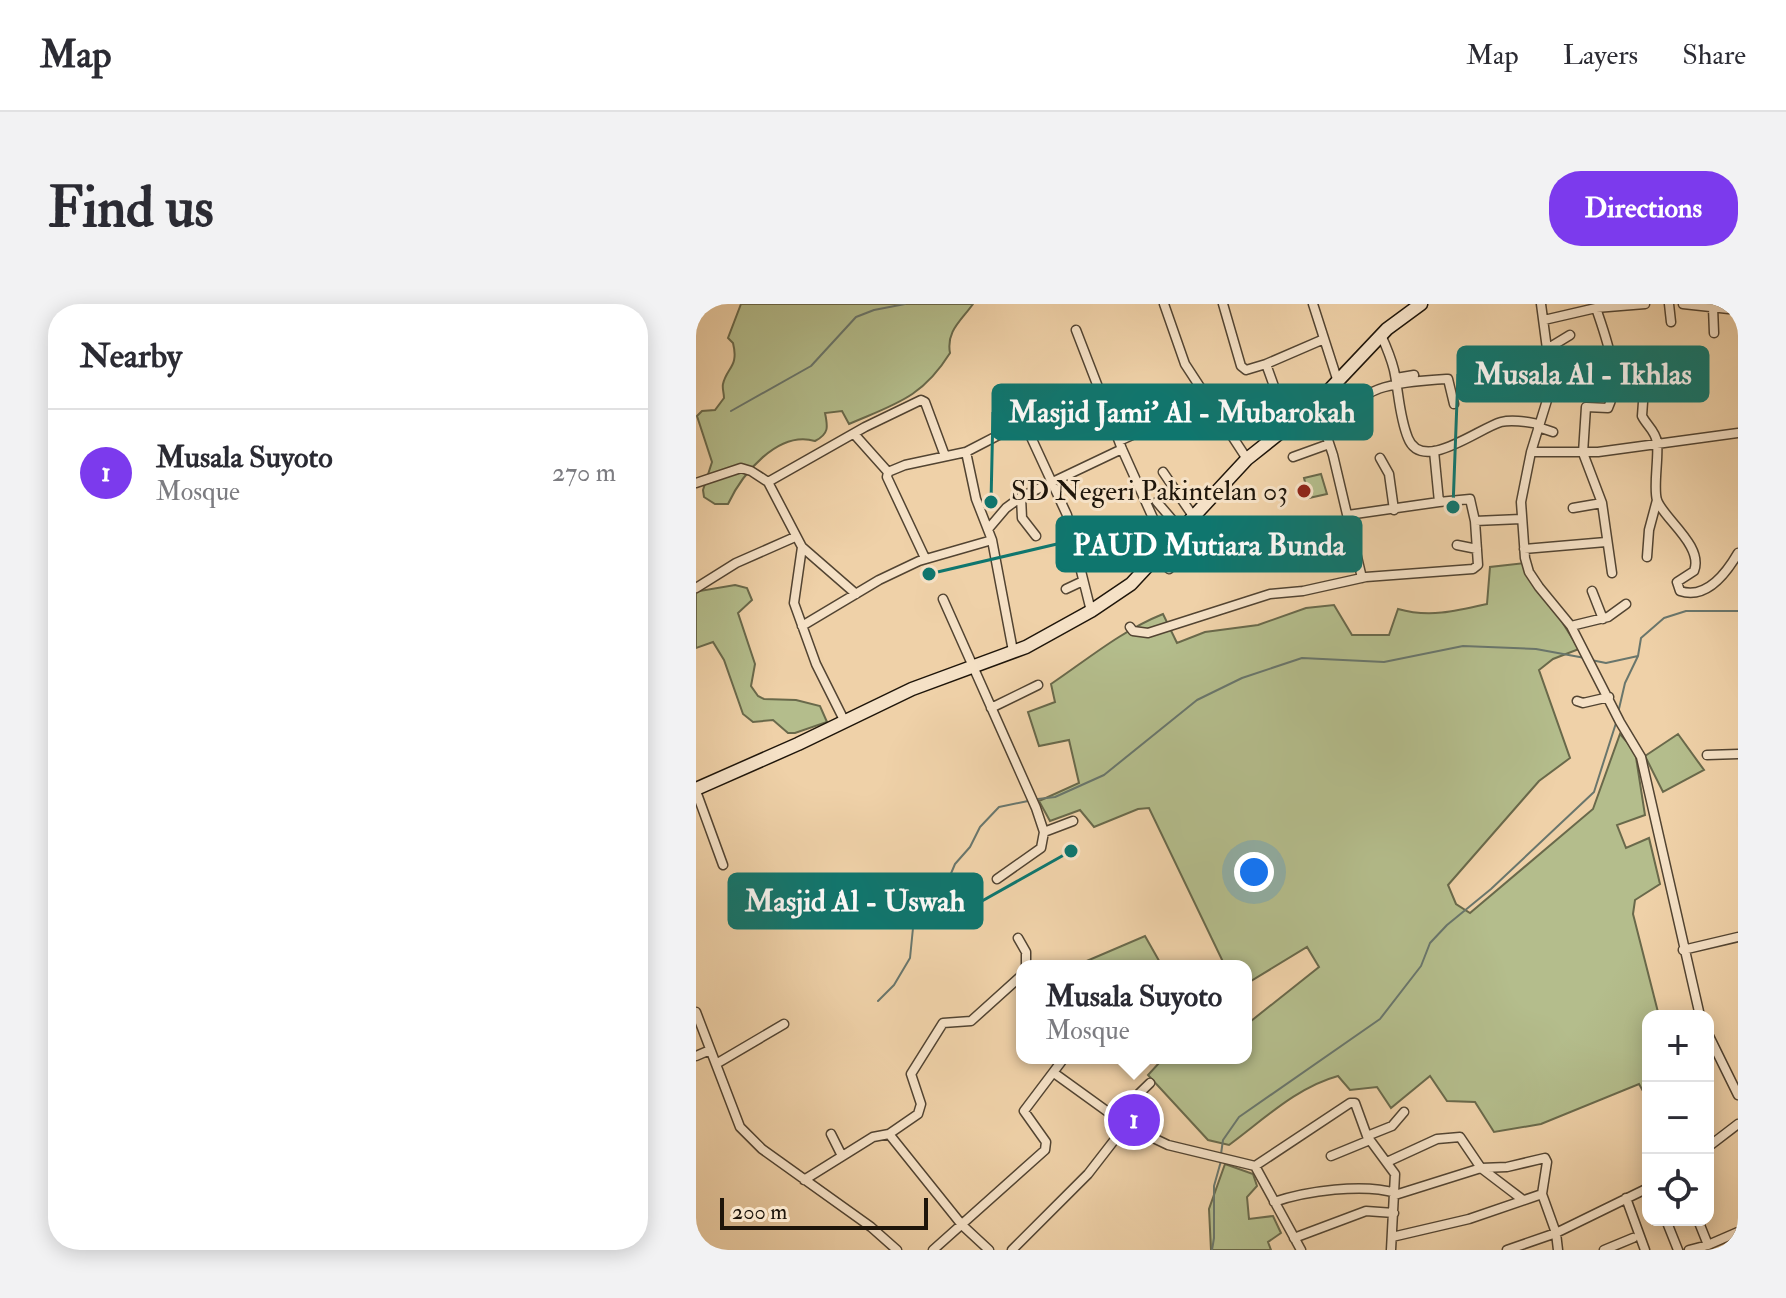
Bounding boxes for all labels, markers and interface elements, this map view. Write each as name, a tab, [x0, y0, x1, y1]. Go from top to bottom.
text: Map	[40, 31, 111, 79]
text: Map	[1466, 38, 1519, 73]
text: Layers	[1563, 38, 1638, 73]
text: Share	[1682, 38, 1746, 73]
button: Directions	[1549, 171, 1738, 246]
text: Find us	[48, 173, 214, 244]
text: Nearby	[80, 335, 182, 378]
callout: Musala Al - Ikhlas	[1458, 347, 1708, 401]
text: Musala Al - Ikhlas	[1473, 356, 1692, 393]
callout: Masjid Jami' Al - Mubarokah	[993, 385, 1372, 439]
text: Masjid Jami' Al - Mubarokah	[1008, 394, 1356, 431]
text: Musala Suyoto	[156, 439, 333, 476]
text: 1	[101, 457, 111, 489]
text: 270 m	[552, 457, 616, 489]
place label: SD Negeri Pakintelan 03	[1011, 474, 1288, 509]
text: Mosque	[156, 476, 240, 508]
marker: SD Negeri Pakintelan 03	[1295, 482, 1313, 500]
callout: PAUD Mutiara Bunda	[1057, 517, 1361, 571]
text: PAUD Mutiara Bunda	[1073, 527, 1347, 564]
your location	[1234, 852, 1274, 892]
callout: Masjid Al - Uswah	[729, 874, 982, 928]
text: Masjid Al - Uswah	[744, 883, 966, 920]
popup	[1016, 960, 1252, 1064]
text: Musala Suyoto	[1046, 978, 1222, 1015]
map controls	[1642, 1010, 1714, 1226]
button: +	[1642, 1010, 1714, 1082]
text: Mosque	[1046, 1015, 1130, 1047]
button: −	[1642, 1082, 1714, 1154]
pin: 1	[1108, 1090, 1160, 1150]
button: locate	[1642, 1154, 1714, 1226]
scale bar	[720, 1194, 928, 1230]
text: 200 m	[732, 1198, 787, 1226]

